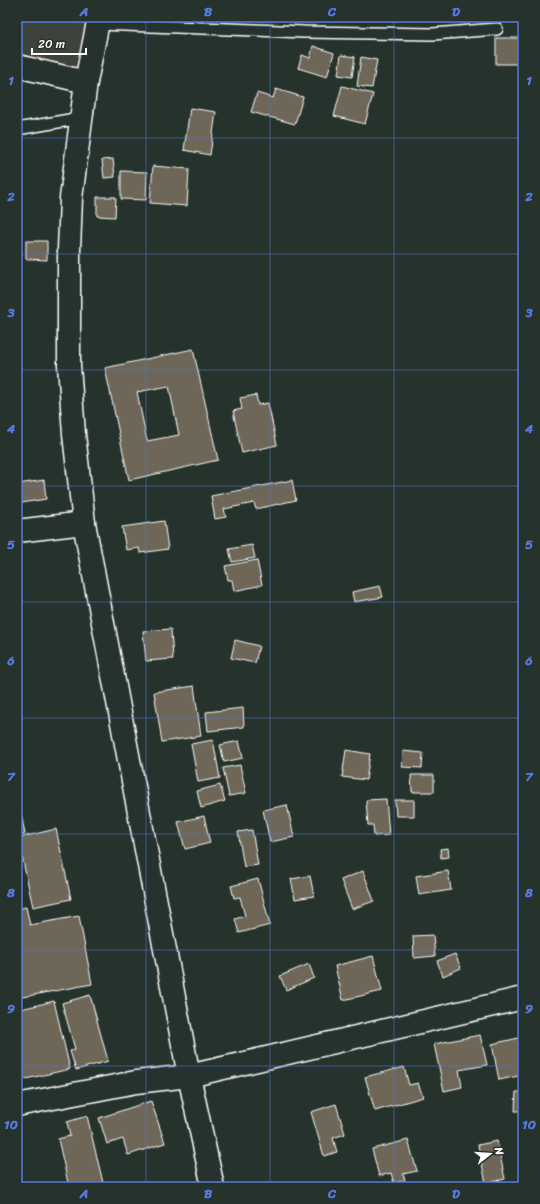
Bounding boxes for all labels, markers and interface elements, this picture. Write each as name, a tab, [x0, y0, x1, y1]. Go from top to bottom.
text: A	[79, 0, 88, 23]
text: B	[204, 0, 213, 23]
text: C	[327, 0, 337, 23]
text: D	[452, 0, 460, 23]
scale bar	[32, 30, 86, 56]
text: 20 m	[38, 33, 65, 55]
text: 1	[8, 69, 14, 92]
text: 1	[526, 69, 532, 92]
text: 2	[6, 185, 15, 208]
text: 2	[524, 185, 533, 208]
text: 3	[6, 301, 15, 324]
text: 3	[524, 301, 533, 324]
text: 4	[6, 417, 16, 440]
text: 4	[524, 417, 534, 440]
text: 5	[7, 533, 15, 556]
text: 5	[525, 533, 533, 556]
text: 6	[6, 649, 15, 672]
text: 6	[524, 649, 533, 672]
text: 7	[7, 765, 16, 788]
text: 7	[525, 765, 534, 788]
text: 8	[6, 881, 15, 904]
text: 8	[524, 881, 533, 904]
text: 9	[7, 997, 15, 1020]
text: 9	[525, 997, 533, 1020]
text: 10	[4, 1113, 18, 1136]
text: 10	[522, 1113, 536, 1136]
north arrow	[470, 1134, 510, 1174]
text: N	[489, 1144, 509, 1158]
text: A	[79, 1182, 88, 1204]
text: B	[204, 1182, 213, 1204]
text: C	[327, 1182, 337, 1204]
text: D	[452, 1182, 460, 1204]

